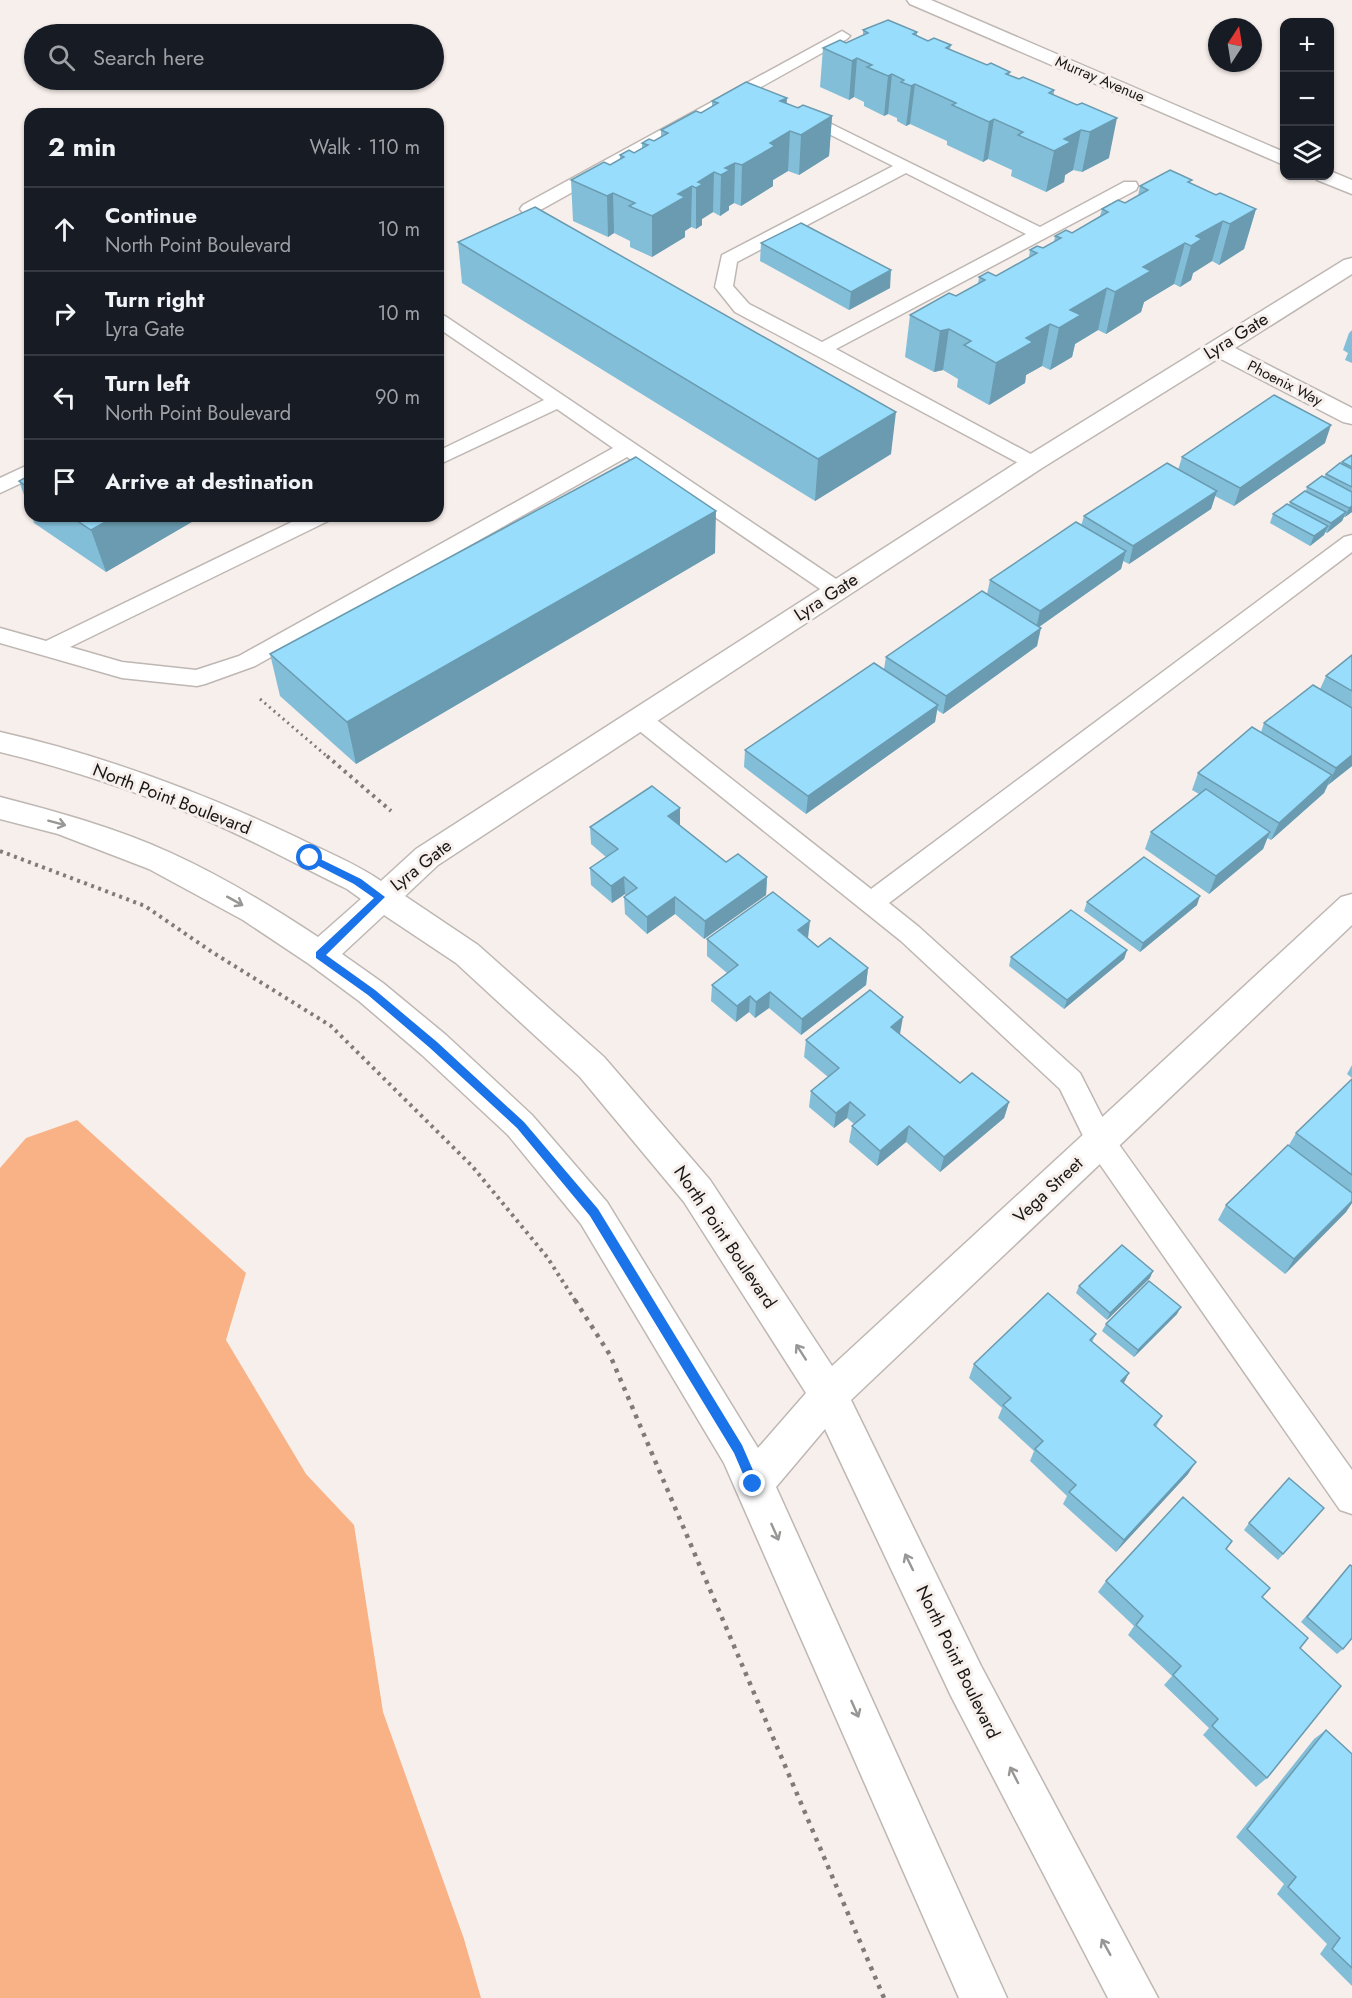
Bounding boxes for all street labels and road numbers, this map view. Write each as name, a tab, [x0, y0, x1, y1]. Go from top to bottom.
street label: Murray Avenue	[1052, 50, 1148, 108]
street label: Lyra Gate	[1199, 306, 1273, 366]
street label: Phoenix Way	[1244, 355, 1327, 412]
street label: Lyra Gate	[789, 567, 863, 627]
street label: North Point Boulevard	[89, 757, 255, 841]
street label: Lyra Gate	[385, 833, 457, 897]
street label: Vega Street	[1007, 1150, 1089, 1229]
street label: North Point Boulevard	[667, 1160, 783, 1314]
street label: North Point Boulevard	[910, 1581, 1006, 1743]

